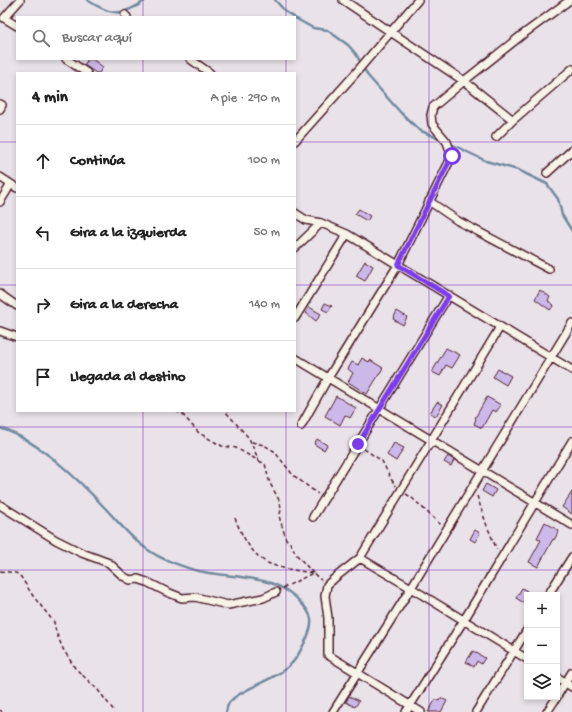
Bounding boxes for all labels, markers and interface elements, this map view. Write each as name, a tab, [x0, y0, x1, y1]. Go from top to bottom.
search box	[16, 16, 296, 60]
icon: search	[30, 27, 52, 49]
text: Buscar aquí	[62, 29, 132, 47]
text: 4 min	[32, 88, 68, 108]
text: A pie · 290 m	[211, 91, 280, 106]
route start	[443, 147, 461, 165]
icon: ahead	[32, 150, 54, 172]
text: Continúa	[70, 152, 125, 170]
text: 100 m	[248, 153, 280, 168]
icon: left	[32, 222, 54, 244]
text: Gira a la izquierda	[70, 224, 186, 242]
text: 50 m	[253, 225, 280, 240]
icon: right	[32, 294, 54, 316]
text: Gira a la derecha	[70, 296, 178, 314]
text: 140 m	[249, 297, 280, 312]
icon: arrive	[32, 366, 54, 388]
text: Llegada al destino	[70, 368, 186, 386]
route end	[349, 435, 367, 453]
map controls	[524, 592, 560, 700]
button: +	[524, 592, 560, 628]
button: −	[524, 628, 560, 664]
button: layers	[524, 664, 560, 700]

